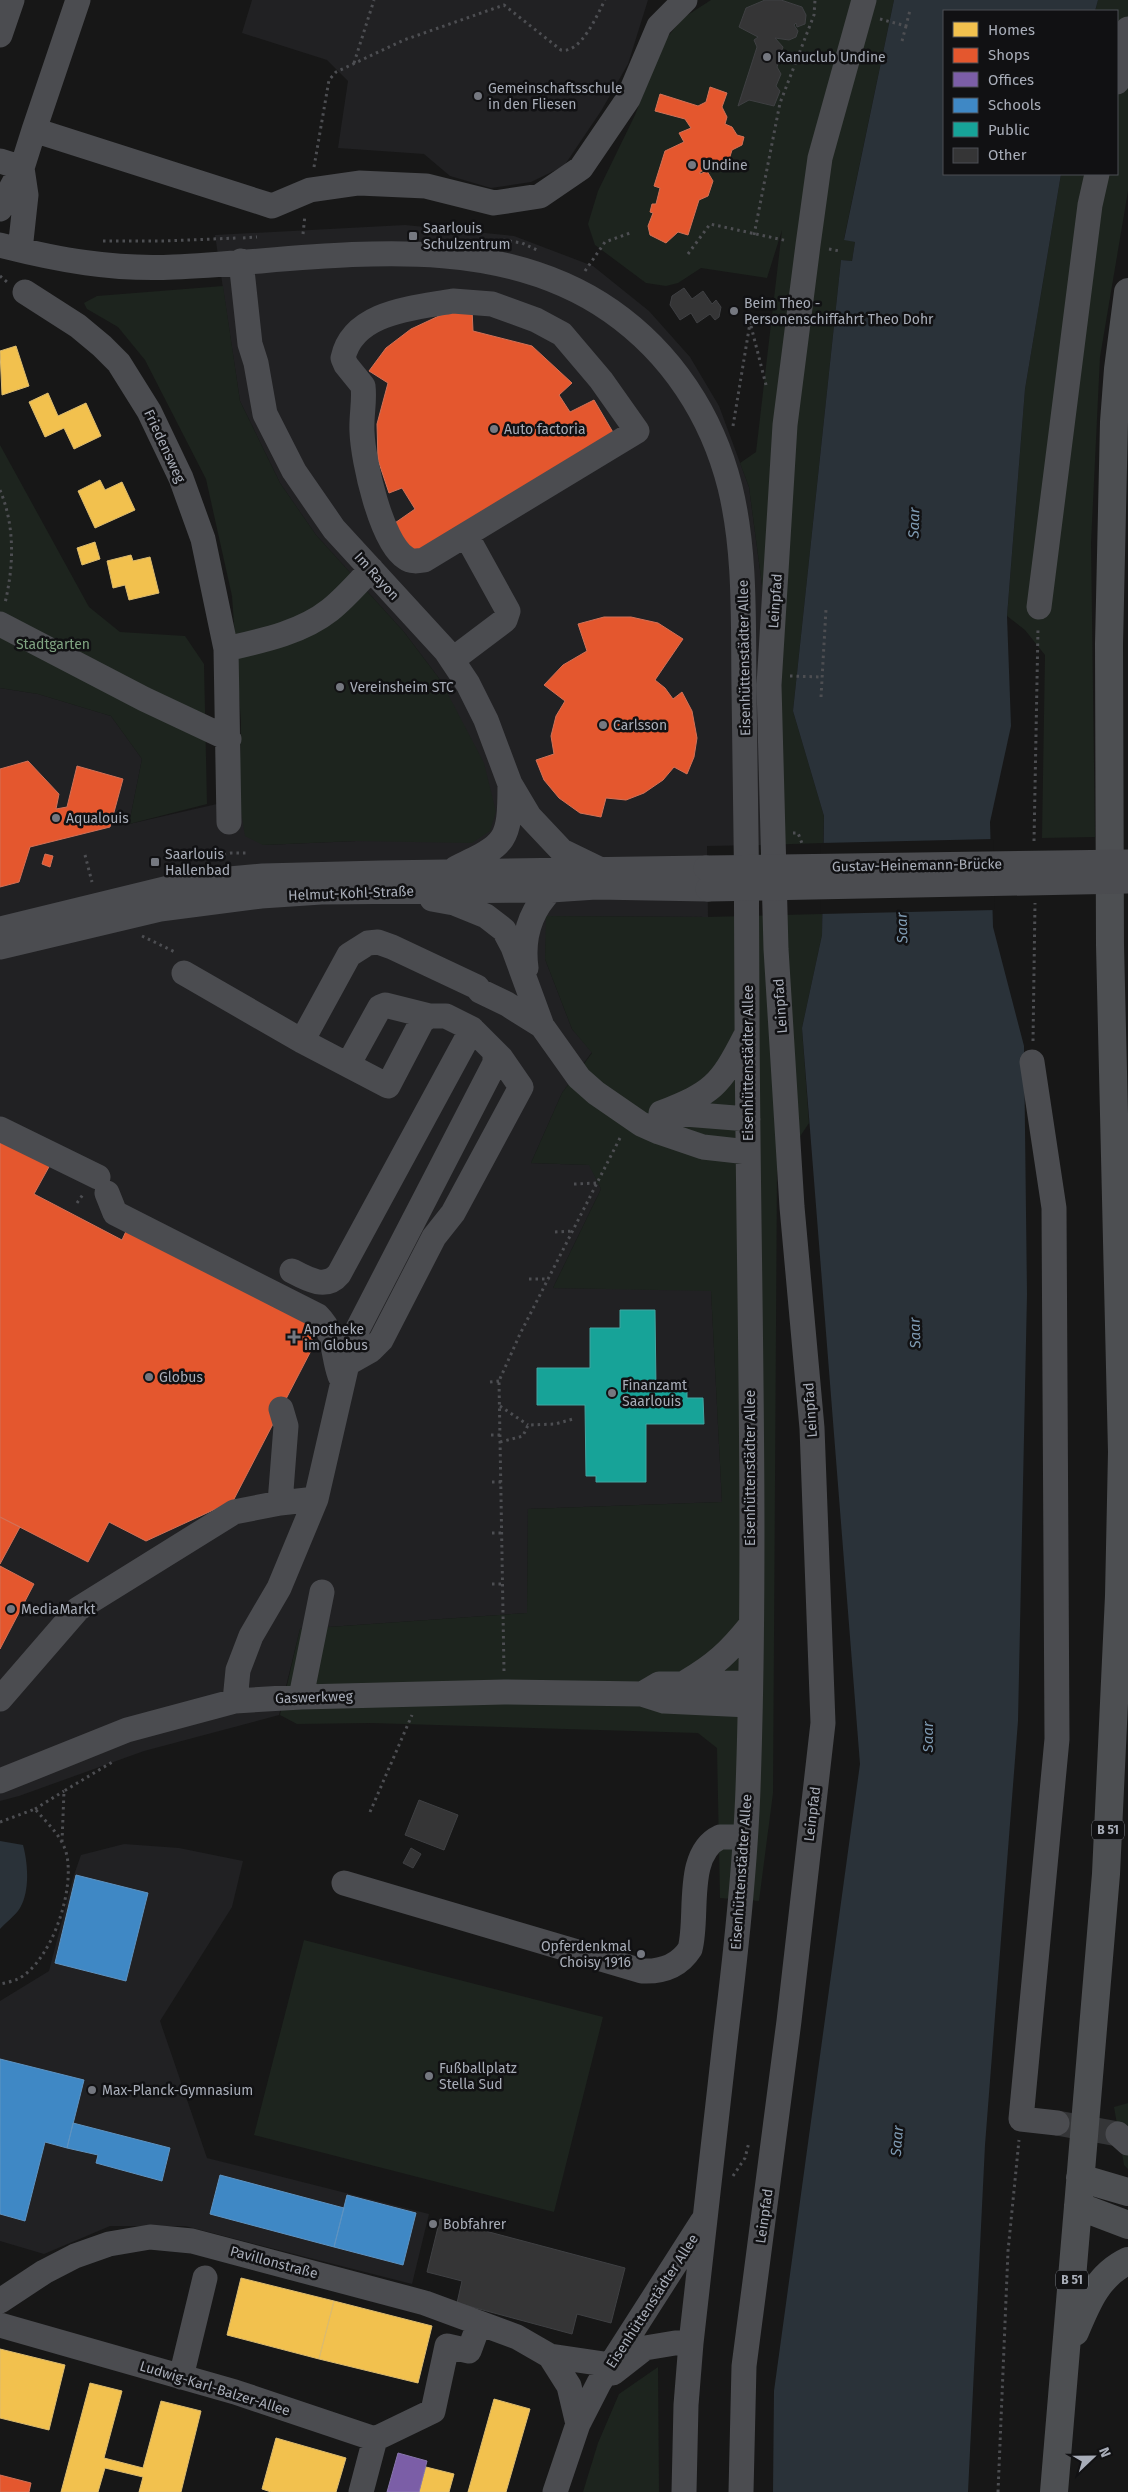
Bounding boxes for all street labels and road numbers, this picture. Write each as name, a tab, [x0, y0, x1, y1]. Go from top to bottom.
street label: Friedensweg	[140, 407, 189, 486]
street label: Im Rayon	[351, 549, 403, 604]
street label: Leinpfad	[765, 573, 786, 629]
street label: Eisenhüttenstädter Allee	[735, 580, 754, 736]
street label: Gustav-Heinemann-Brücke	[832, 856, 1002, 875]
street label: Helmut-Kohl-Straße	[288, 883, 414, 904]
street label: Leinpfad	[770, 978, 791, 1034]
street label: Eisenhüttenstädter Allee	[740, 985, 757, 1141]
street label: Leinpfad	[800, 1382, 821, 1438]
street label: Eisenhüttenstädter Allee	[742, 1390, 759, 1546]
street label: Gaswerkweg	[275, 1688, 354, 1707]
street label: Leinpfad	[801, 1786, 824, 1842]
street label: Eisenhüttenstädter Allee	[728, 1793, 755, 1951]
road number: B 51	[1092, 1820, 1124, 1840]
street label: Leinpfad	[752, 2188, 777, 2245]
street label: Eisenhüttenstädter Allee	[603, 2231, 702, 2371]
street label: Pavillonstraße	[228, 2243, 320, 2282]
road number: B 51	[1056, 2270, 1088, 2290]
street label: Ludwig-Karl-Balzer-Allee	[138, 2357, 292, 2419]

